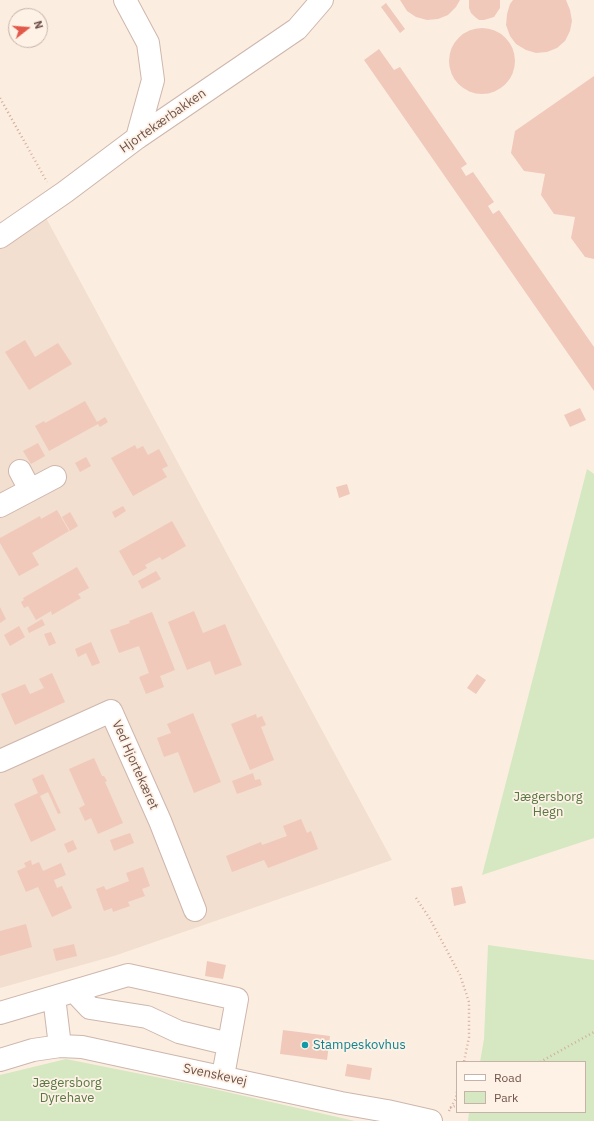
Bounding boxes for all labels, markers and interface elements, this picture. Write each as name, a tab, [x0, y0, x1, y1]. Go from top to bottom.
north arrow	[8, 8, 48, 48]
text: N	[31, 19, 46, 31]
street label: Hjortekærbakken	[117, 86, 209, 156]
street label: Ved Hjortekæret	[108, 718, 162, 812]
park label: Jægersborg Hegn	[513, 789, 583, 820]
place label: Stampeskovhus	[313, 1037, 406, 1053]
marker: Stampeskovhus	[300, 1040, 310, 1050]
street label: Svenskevej	[182, 1061, 248, 1089]
legend	[456, 1061, 586, 1113]
text: Road	[494, 1070, 522, 1085]
park label: Jægersborg Dyrehave	[32, 1075, 102, 1106]
text: Park	[494, 1090, 518, 1105]

